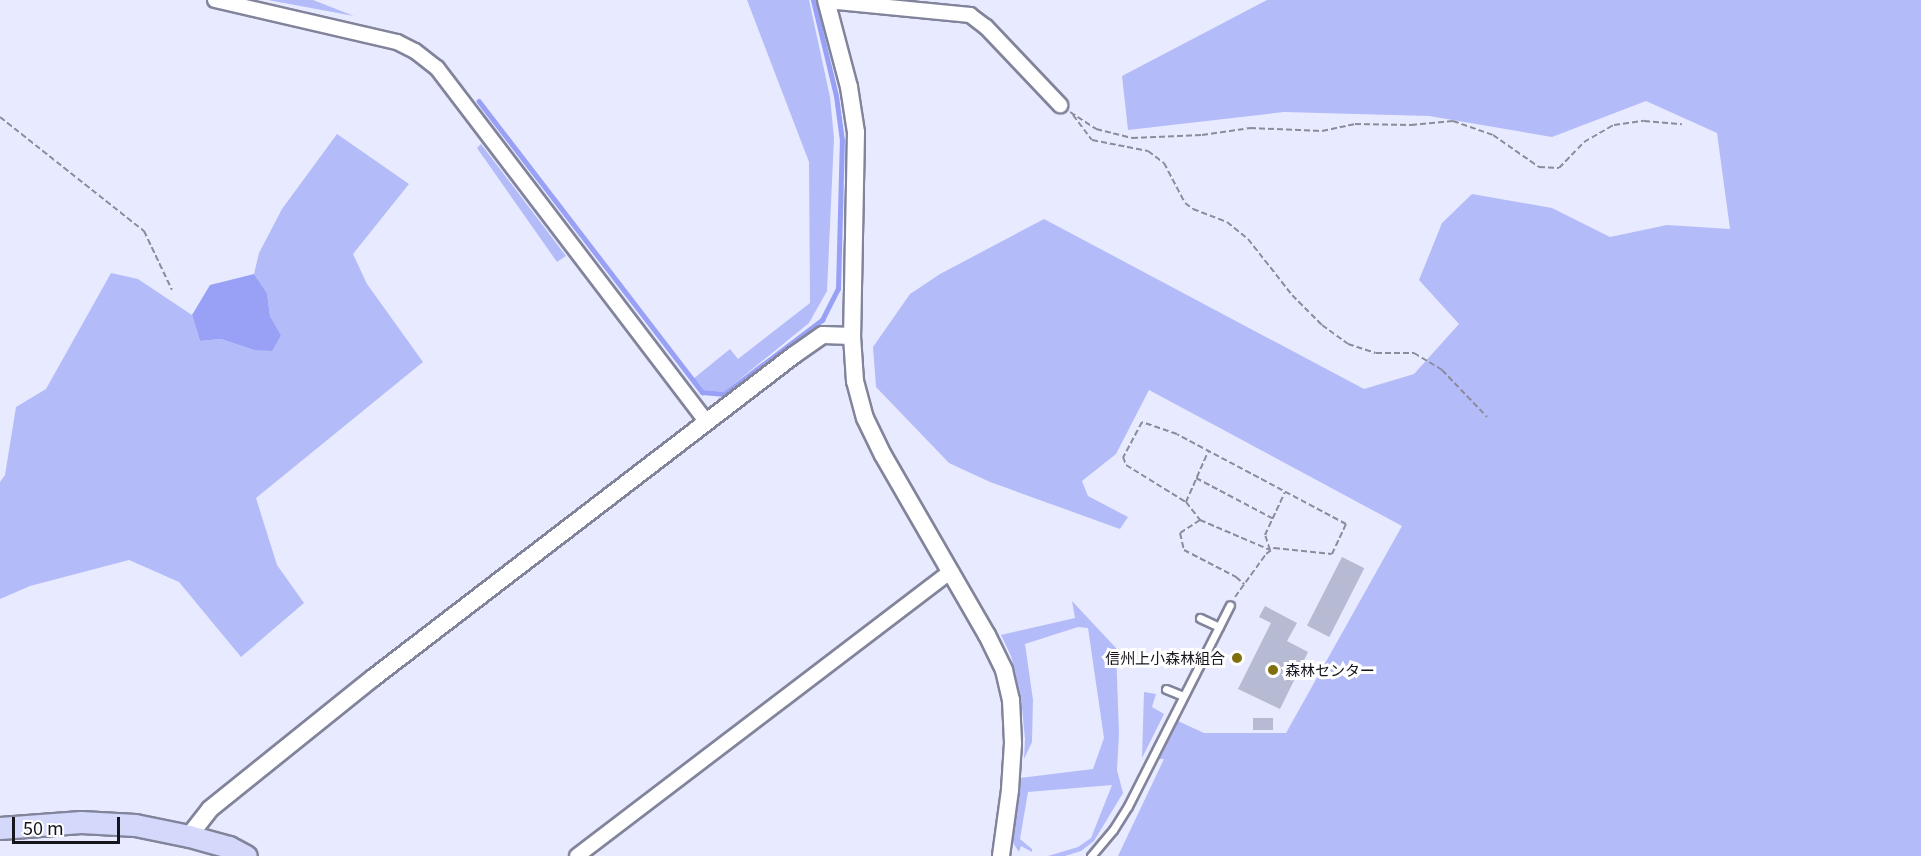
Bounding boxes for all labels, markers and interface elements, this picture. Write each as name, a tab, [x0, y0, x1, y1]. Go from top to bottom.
place label: 信州上小森林組合	[1105, 649, 1225, 667]
marker: 信州上小森林組合	[1230, 651, 1244, 665]
place label: 森林センター	[1285, 661, 1375, 679]
marker: 森林センター	[1266, 663, 1280, 677]
scale bar	[15, 805, 123, 843]
text: 50 m	[23, 814, 64, 840]

